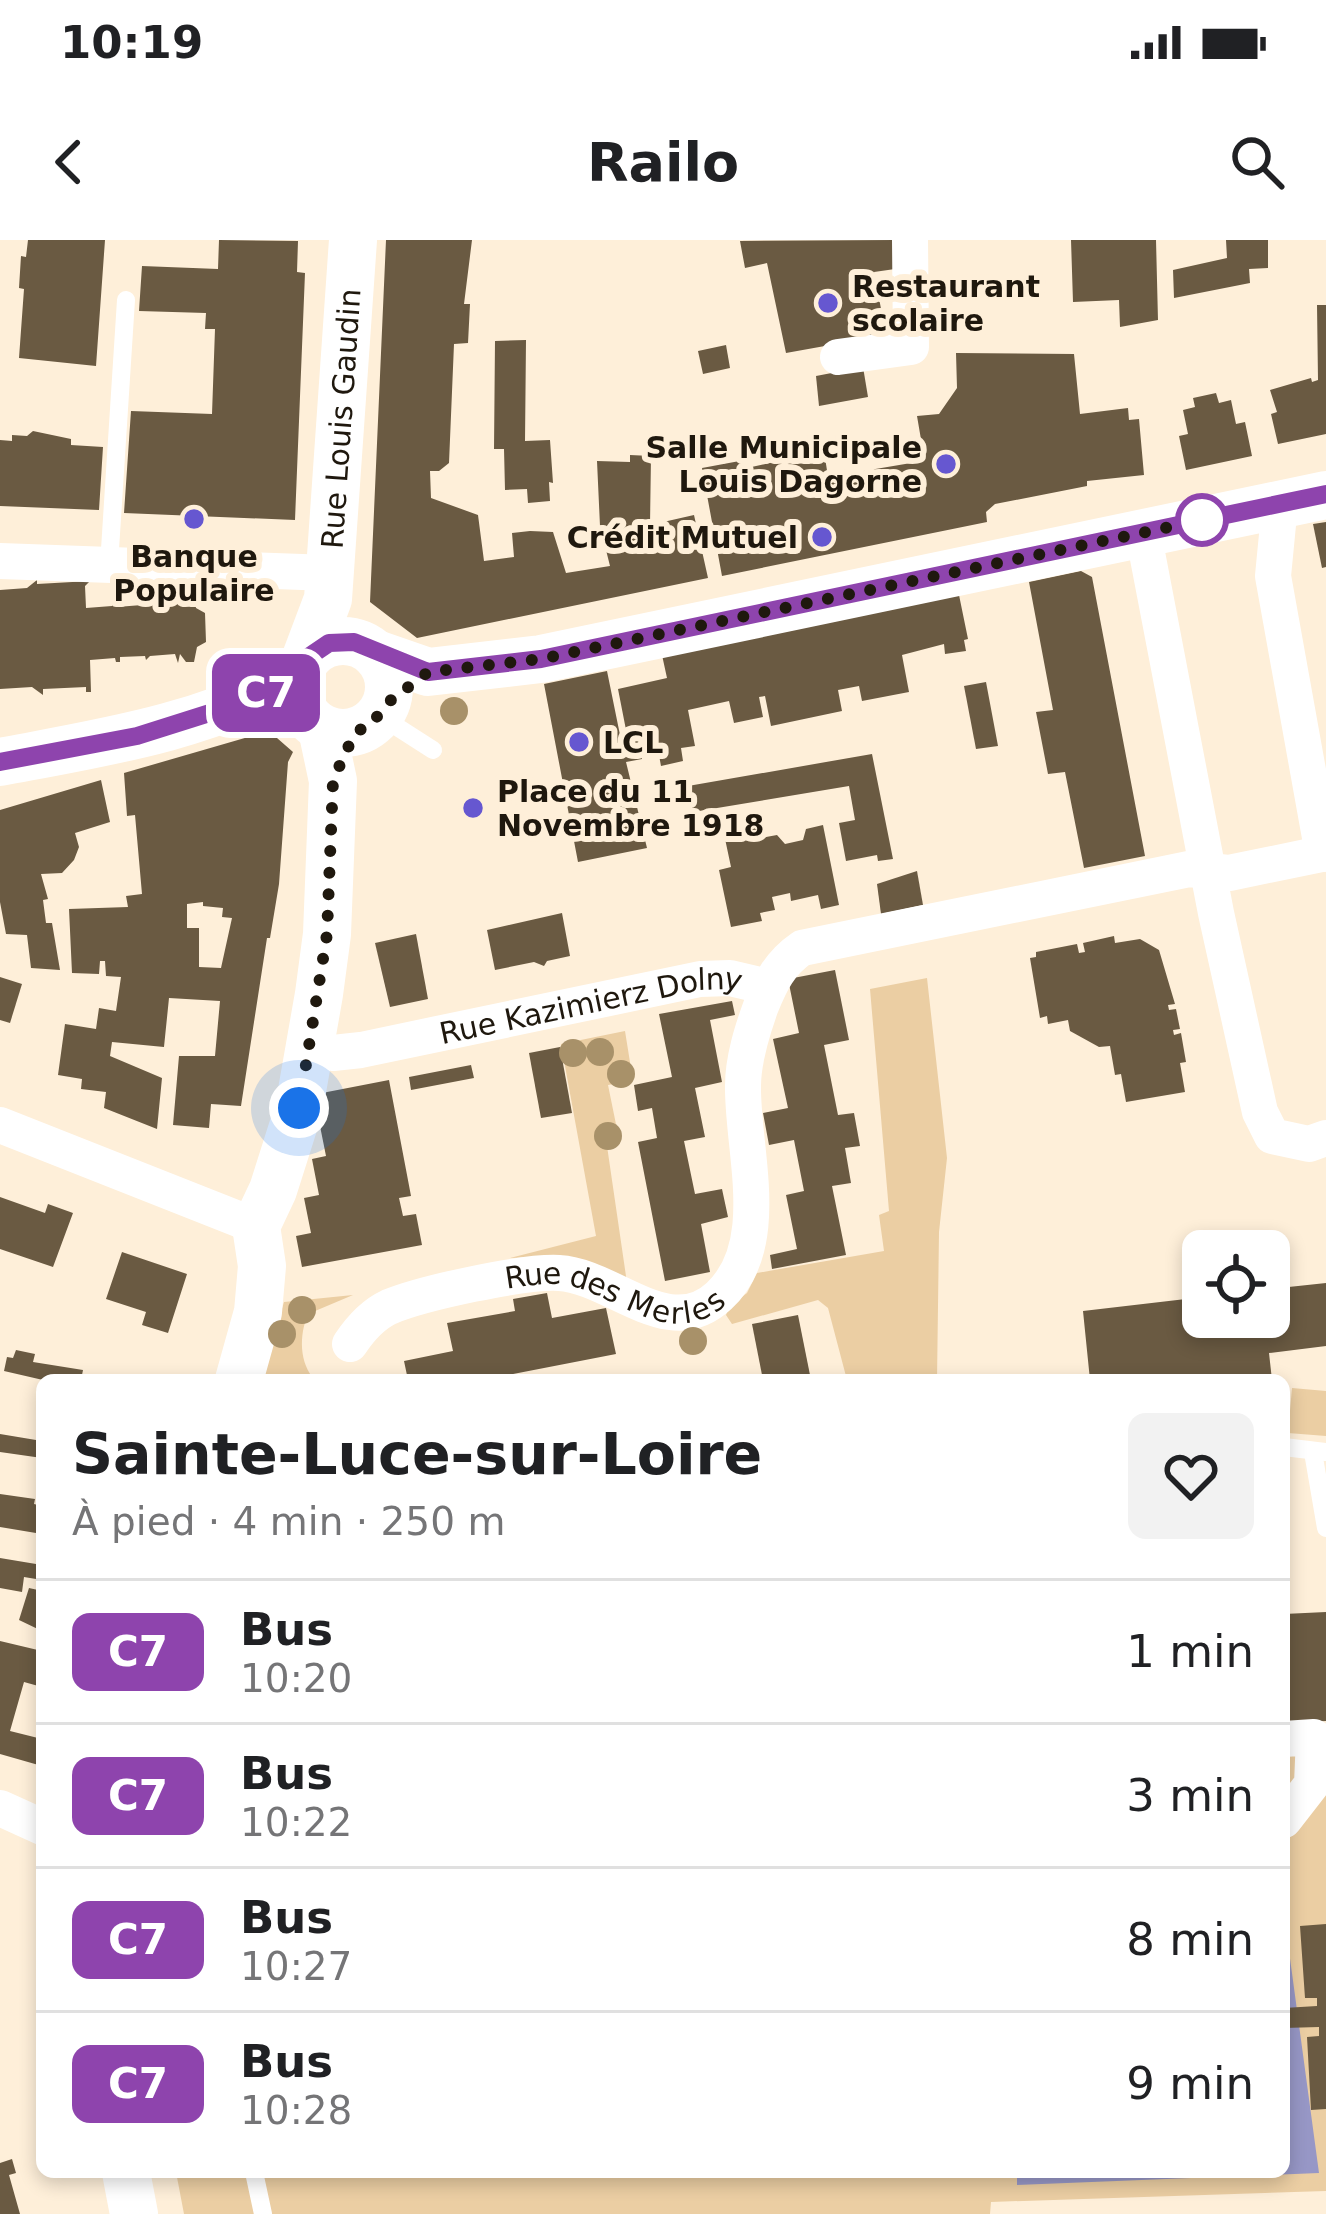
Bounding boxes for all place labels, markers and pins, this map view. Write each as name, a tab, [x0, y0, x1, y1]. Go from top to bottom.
place label: Restaurant scolaire	[852, 269, 1040, 338]
marker: Restaurant scolaire	[815, 290, 841, 316]
place label: Salle Municipale Louis Dagorne	[646, 430, 922, 499]
marker: Salle Municipale Louis Dagorne	[933, 451, 959, 477]
unlabelled marker	[1177, 495, 1227, 545]
marker: Banque Populaire	[181, 506, 207, 532]
place label: Crédit Mutuel	[567, 520, 798, 555]
marker: Crédit Mutuel	[809, 524, 835, 550]
place label: Banque Populaire	[113, 539, 275, 608]
place label: LCL	[603, 725, 663, 760]
marker: LCL	[566, 729, 592, 755]
place label: Place du 11 Novembre 1918	[497, 774, 764, 843]
marker: Place du 11 Novembre 1918	[460, 795, 486, 821]

